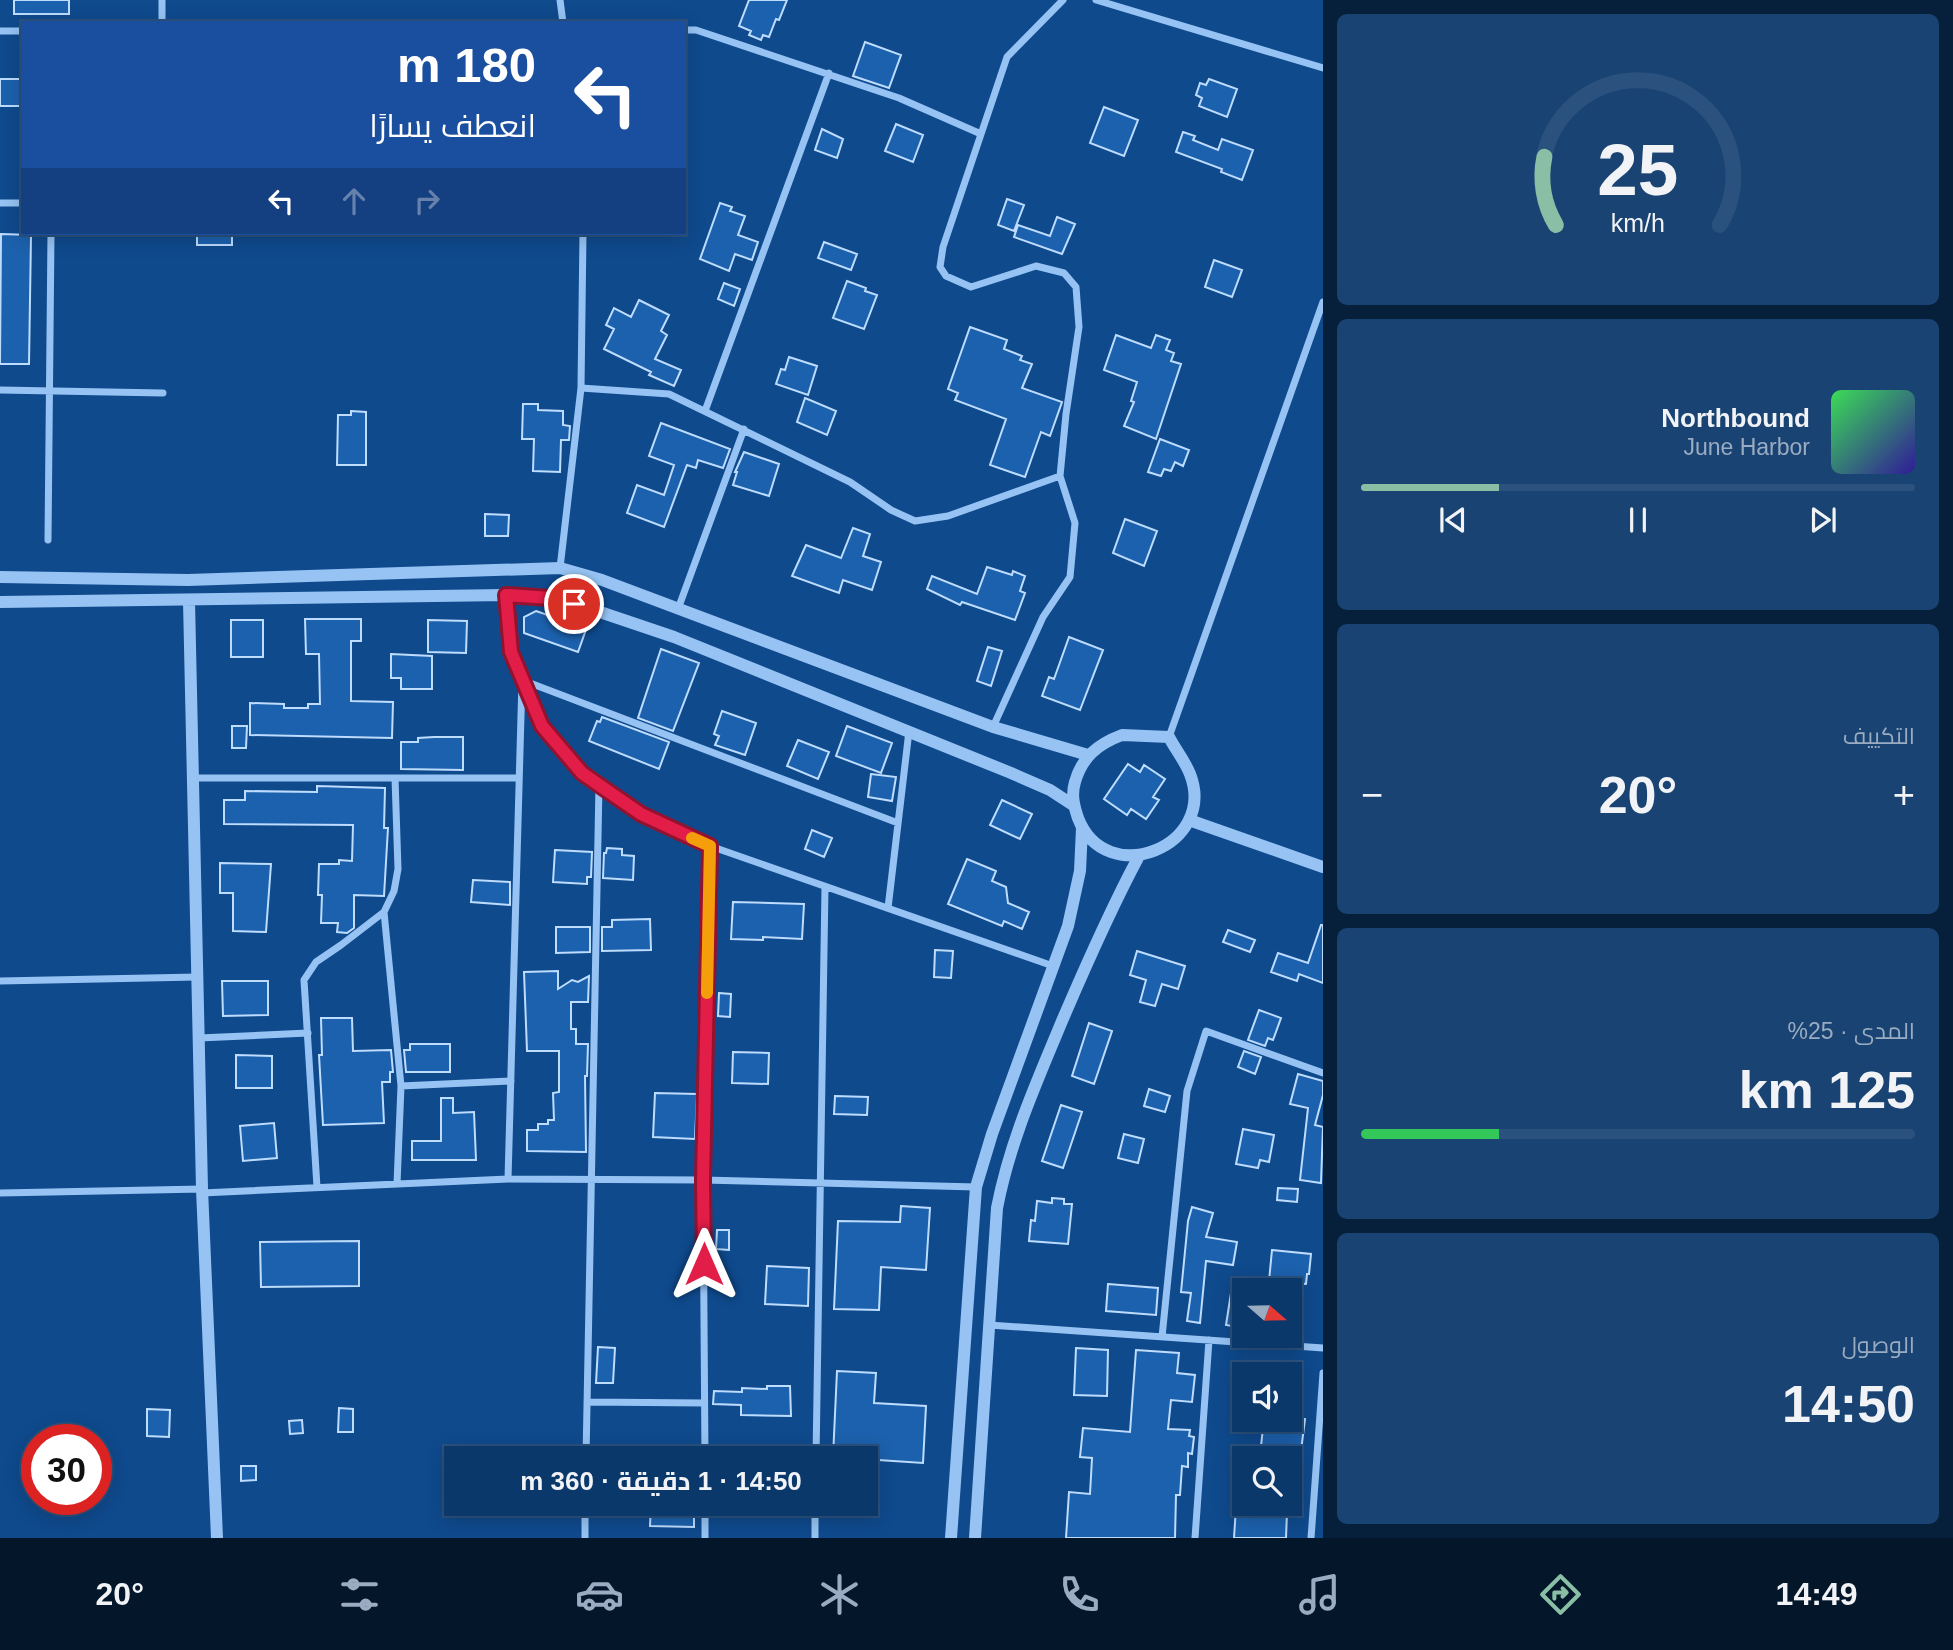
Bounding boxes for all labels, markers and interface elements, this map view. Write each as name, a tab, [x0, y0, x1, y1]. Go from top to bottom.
text: 180 m	[397, 38, 536, 92]
icon: left	[560, 49, 651, 140]
text: انعطف يسارًا	[369, 108, 536, 144]
text: 25	[1598, 130, 1678, 211]
icon: left	[262, 182, 300, 220]
icon: ahead	[335, 182, 373, 220]
icon: right	[408, 182, 446, 220]
text: km/h	[1611, 209, 1665, 237]
text: Northbound	[1661, 403, 1810, 433]
text: June Harbor	[1683, 434, 1810, 460]
icon: previous	[1434, 501, 1472, 539]
icon: pause	[1619, 501, 1657, 539]
icon: next	[1804, 501, 1842, 539]
pin	[544, 574, 604, 634]
icon: arrive	[555, 585, 593, 623]
text: التكييف	[1843, 723, 1915, 749]
text: 20°	[1599, 766, 1677, 824]
text: −	[1361, 774, 1383, 816]
text: +	[1893, 774, 1915, 816]
text: المدى · 25%	[1788, 1018, 1915, 1044]
text: 125 km	[1739, 1061, 1915, 1119]
position arrow	[667, 1227, 741, 1301]
north arrow	[1232, 1278, 1302, 1348]
map controls	[1232, 1278, 1302, 1516]
text: الوصول	[1842, 1332, 1915, 1358]
button: sound	[1232, 1362, 1302, 1432]
text: 14:50	[1782, 1375, 1915, 1433]
speed limit sign: 30	[21, 1424, 112, 1515]
button: search	[1232, 1446, 1302, 1516]
text: 14:50 · 1 دقيقة · 360 m	[520, 1466, 802, 1496]
icon: filters	[335, 1570, 384, 1619]
icon: car	[575, 1570, 624, 1619]
icon: climate	[815, 1570, 864, 1619]
icon: phone	[1055, 1570, 1104, 1619]
icon: music	[1295, 1570, 1344, 1619]
icon: directions	[1536, 1570, 1585, 1619]
text: 20°	[96, 1576, 144, 1612]
text: 14:49	[1776, 1576, 1857, 1612]

